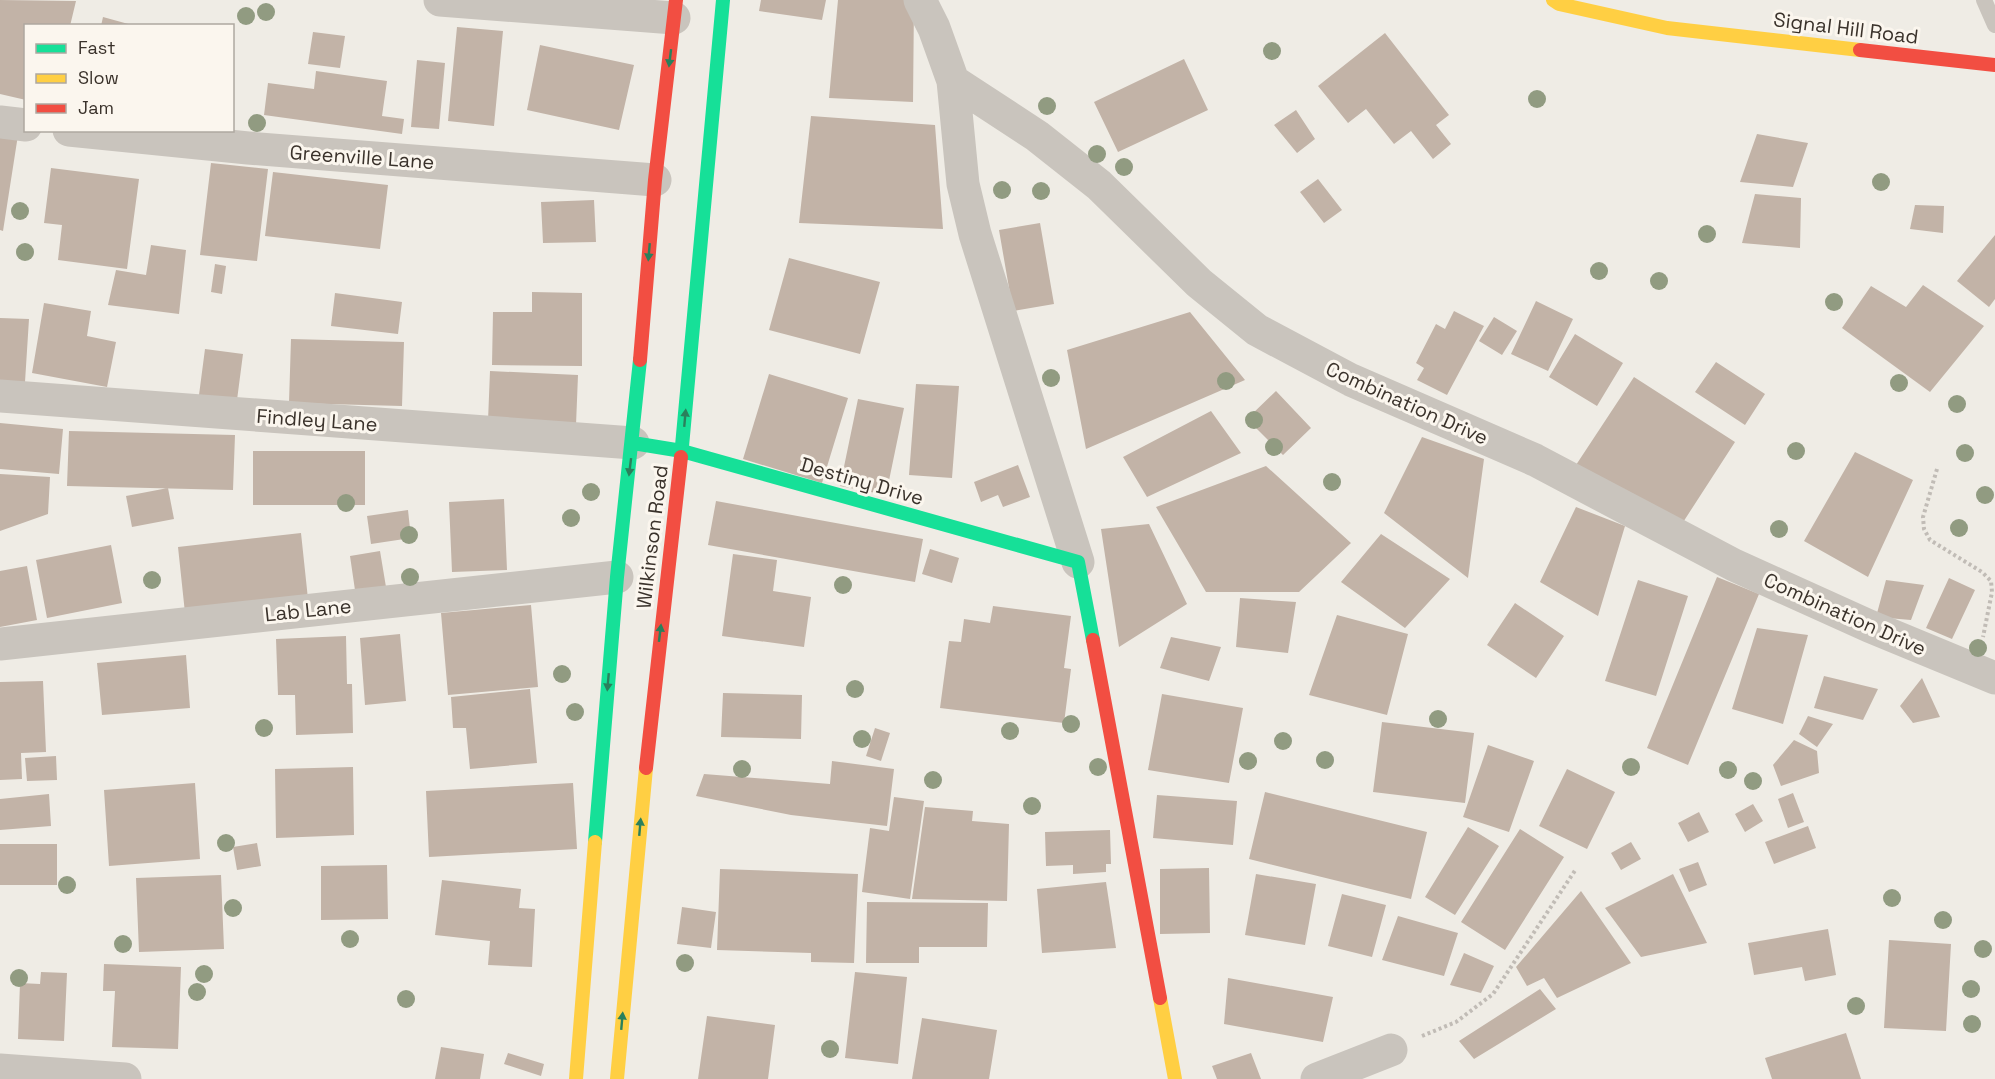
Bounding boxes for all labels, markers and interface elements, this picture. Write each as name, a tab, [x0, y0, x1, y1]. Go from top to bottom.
street label: Signal Hill Road	[1772, 6, 1920, 50]
legend	[24, 24, 234, 132]
text: Fast	[78, 36, 115, 59]
one-way arrow	[665, 49, 674, 68]
text: Slow	[78, 66, 119, 89]
text: Jam	[78, 96, 114, 119]
street label: Greenville Lane	[289, 139, 435, 175]
one-way arrow	[644, 243, 654, 262]
street label: Combination Drive	[1322, 356, 1492, 450]
street label: Findley Lane	[255, 403, 379, 437]
one-way arrow	[680, 408, 689, 427]
street label: Destiny Drive	[797, 451, 927, 511]
one-way arrow	[625, 458, 635, 477]
street label: Wilkinson Road	[630, 464, 674, 610]
street label: Combination Drive	[1760, 567, 1930, 661]
street label: Lab Lane	[263, 593, 353, 627]
one-way arrow	[656, 623, 665, 642]
one-way arrow	[603, 673, 613, 692]
one-way arrow	[635, 817, 645, 836]
one-way arrow	[617, 1011, 627, 1030]

